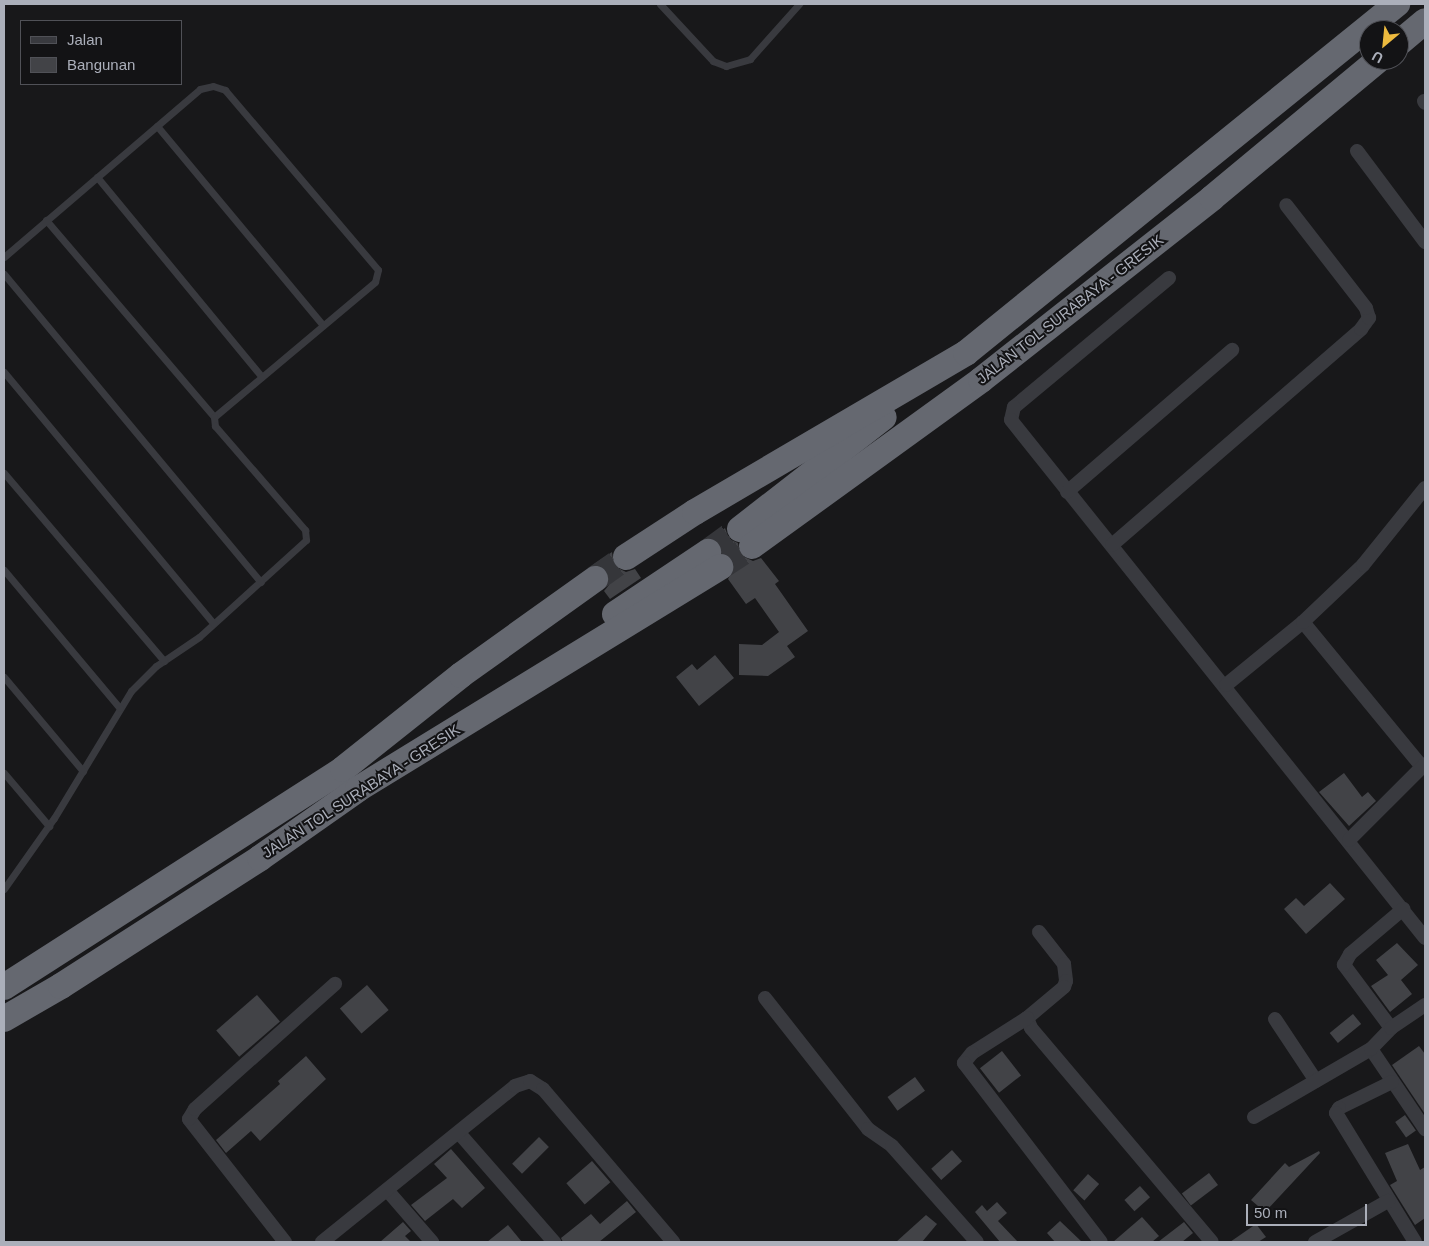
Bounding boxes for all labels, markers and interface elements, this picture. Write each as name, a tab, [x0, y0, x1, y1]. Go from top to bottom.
legend	[20, 20, 182, 85]
north arrow	[1359, 20, 1409, 70]
text: Jalan	[67, 31, 103, 48]
text: U	[1369, 48, 1386, 67]
text: Bangunan	[67, 56, 135, 73]
street label: JALAN TOL SURABAYA - GRESIK	[972, 230, 1168, 388]
street label: JALAN TOL SURABAYA - GRESIK	[258, 720, 464, 862]
scale bar	[1249, 1194, 1370, 1226]
text: 50 m	[1254, 1204, 1287, 1221]

